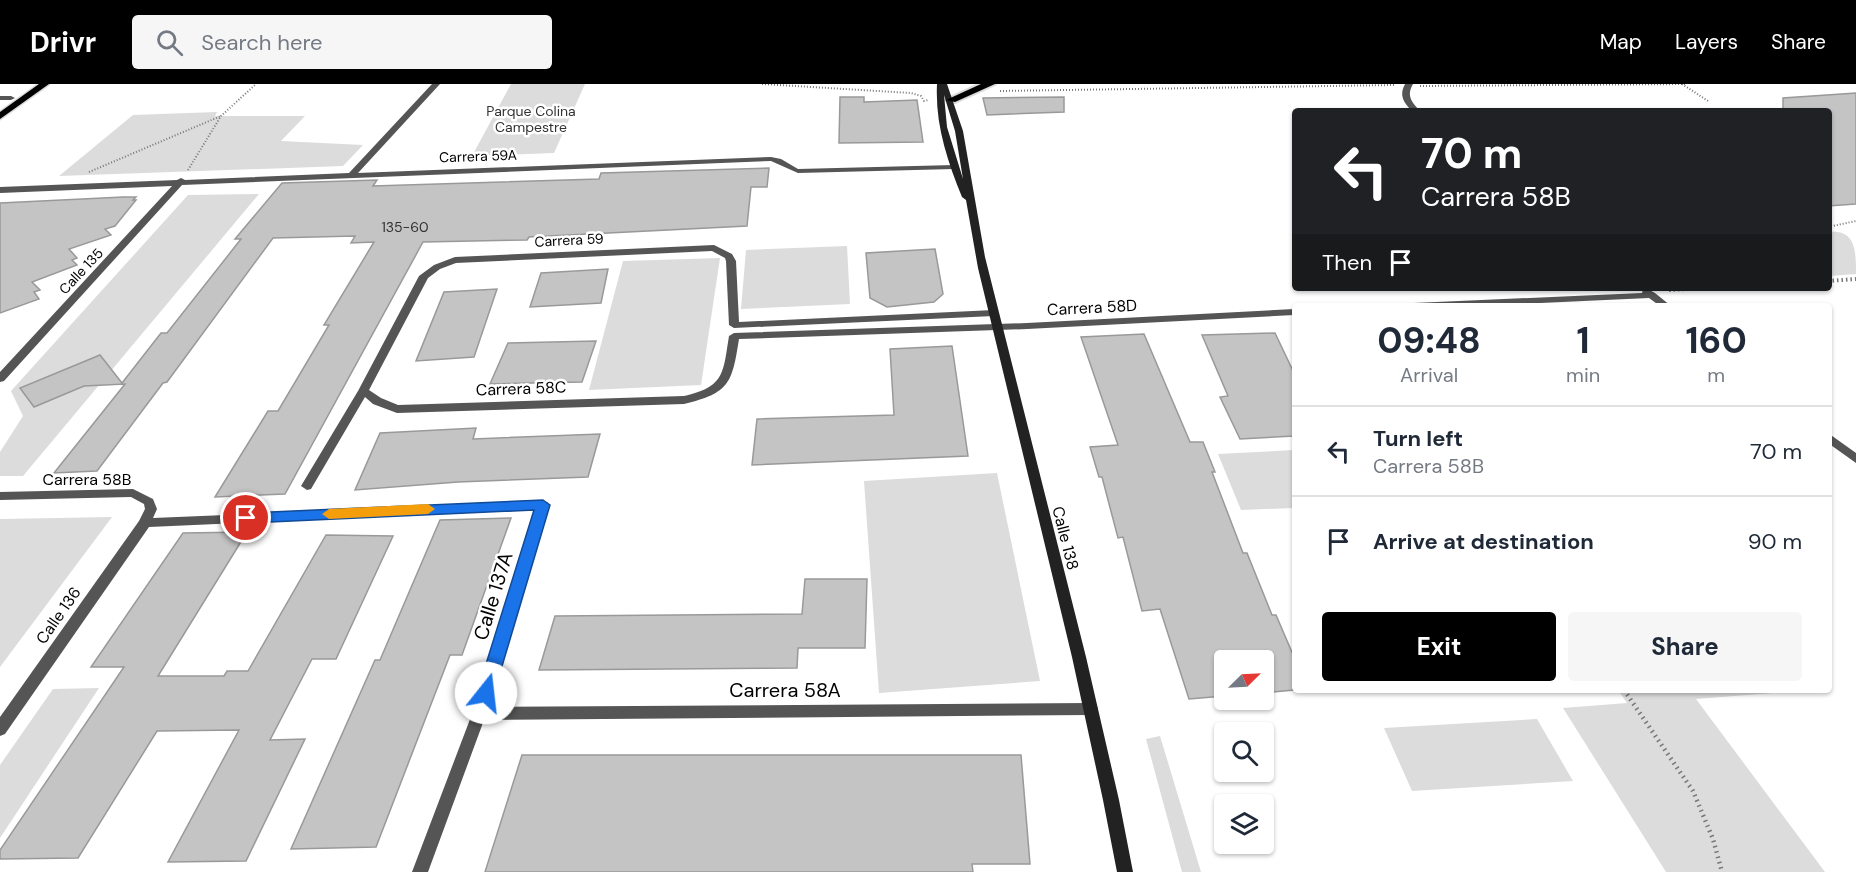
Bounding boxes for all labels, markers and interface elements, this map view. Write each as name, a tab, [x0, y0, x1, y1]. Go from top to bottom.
search box	[132, 15, 552, 69]
text: Drivr	[30, 24, 96, 61]
icon: search	[153, 26, 186, 59]
text: Search here	[201, 28, 323, 57]
text: Map	[1600, 28, 1642, 56]
text: Layers	[1675, 28, 1738, 56]
text: Share	[1771, 28, 1826, 56]
park label: Parque Colina Campestre	[486, 102, 576, 136]
text: 70 m	[1421, 126, 1522, 181]
icon: left	[1322, 132, 1400, 210]
street label: Carrera 59A	[439, 146, 517, 166]
text: Carrera 58B	[1421, 179, 1571, 214]
house number: 135-60	[381, 218, 429, 236]
street label: Carrera 59	[534, 229, 604, 251]
street label: Calle 135	[55, 244, 107, 298]
icon: arrive	[1384, 246, 1417, 279]
text: Then	[1322, 248, 1372, 277]
street label: Carrera 58D	[1046, 295, 1138, 320]
text: 09:48	[1377, 317, 1481, 364]
text: 1	[1577, 317, 1590, 364]
text: 160	[1685, 317, 1747, 364]
text: Arrival	[1400, 362, 1458, 388]
text: min	[1566, 362, 1600, 388]
text: m	[1707, 362, 1725, 388]
street label: Carrera 58C	[475, 376, 567, 401]
text: Turn left	[1373, 424, 1463, 453]
icon: left	[1322, 435, 1355, 468]
text: 70 m	[1750, 437, 1802, 466]
text: Carrera 58B	[1373, 453, 1484, 479]
street label: Carrera 58B	[43, 469, 131, 490]
pin	[220, 492, 271, 543]
icon: arrive	[229, 501, 262, 534]
street label: Calle 138	[1047, 504, 1084, 572]
icon: arrive	[1322, 525, 1355, 558]
text: Arrive at destination	[1373, 527, 1594, 556]
text: 90 m	[1748, 527, 1802, 556]
street label: Calle 137A	[467, 549, 519, 643]
street label: Calle 136	[31, 583, 86, 648]
button: Exit	[1322, 612, 1556, 681]
button: Share	[1568, 612, 1802, 681]
north arrow	[1214, 650, 1274, 710]
map controls	[1214, 650, 1274, 854]
position arrow	[454, 661, 518, 725]
street label: Carrera 58A	[729, 677, 841, 703]
button: search	[1214, 722, 1274, 782]
button: layers	[1214, 794, 1274, 854]

